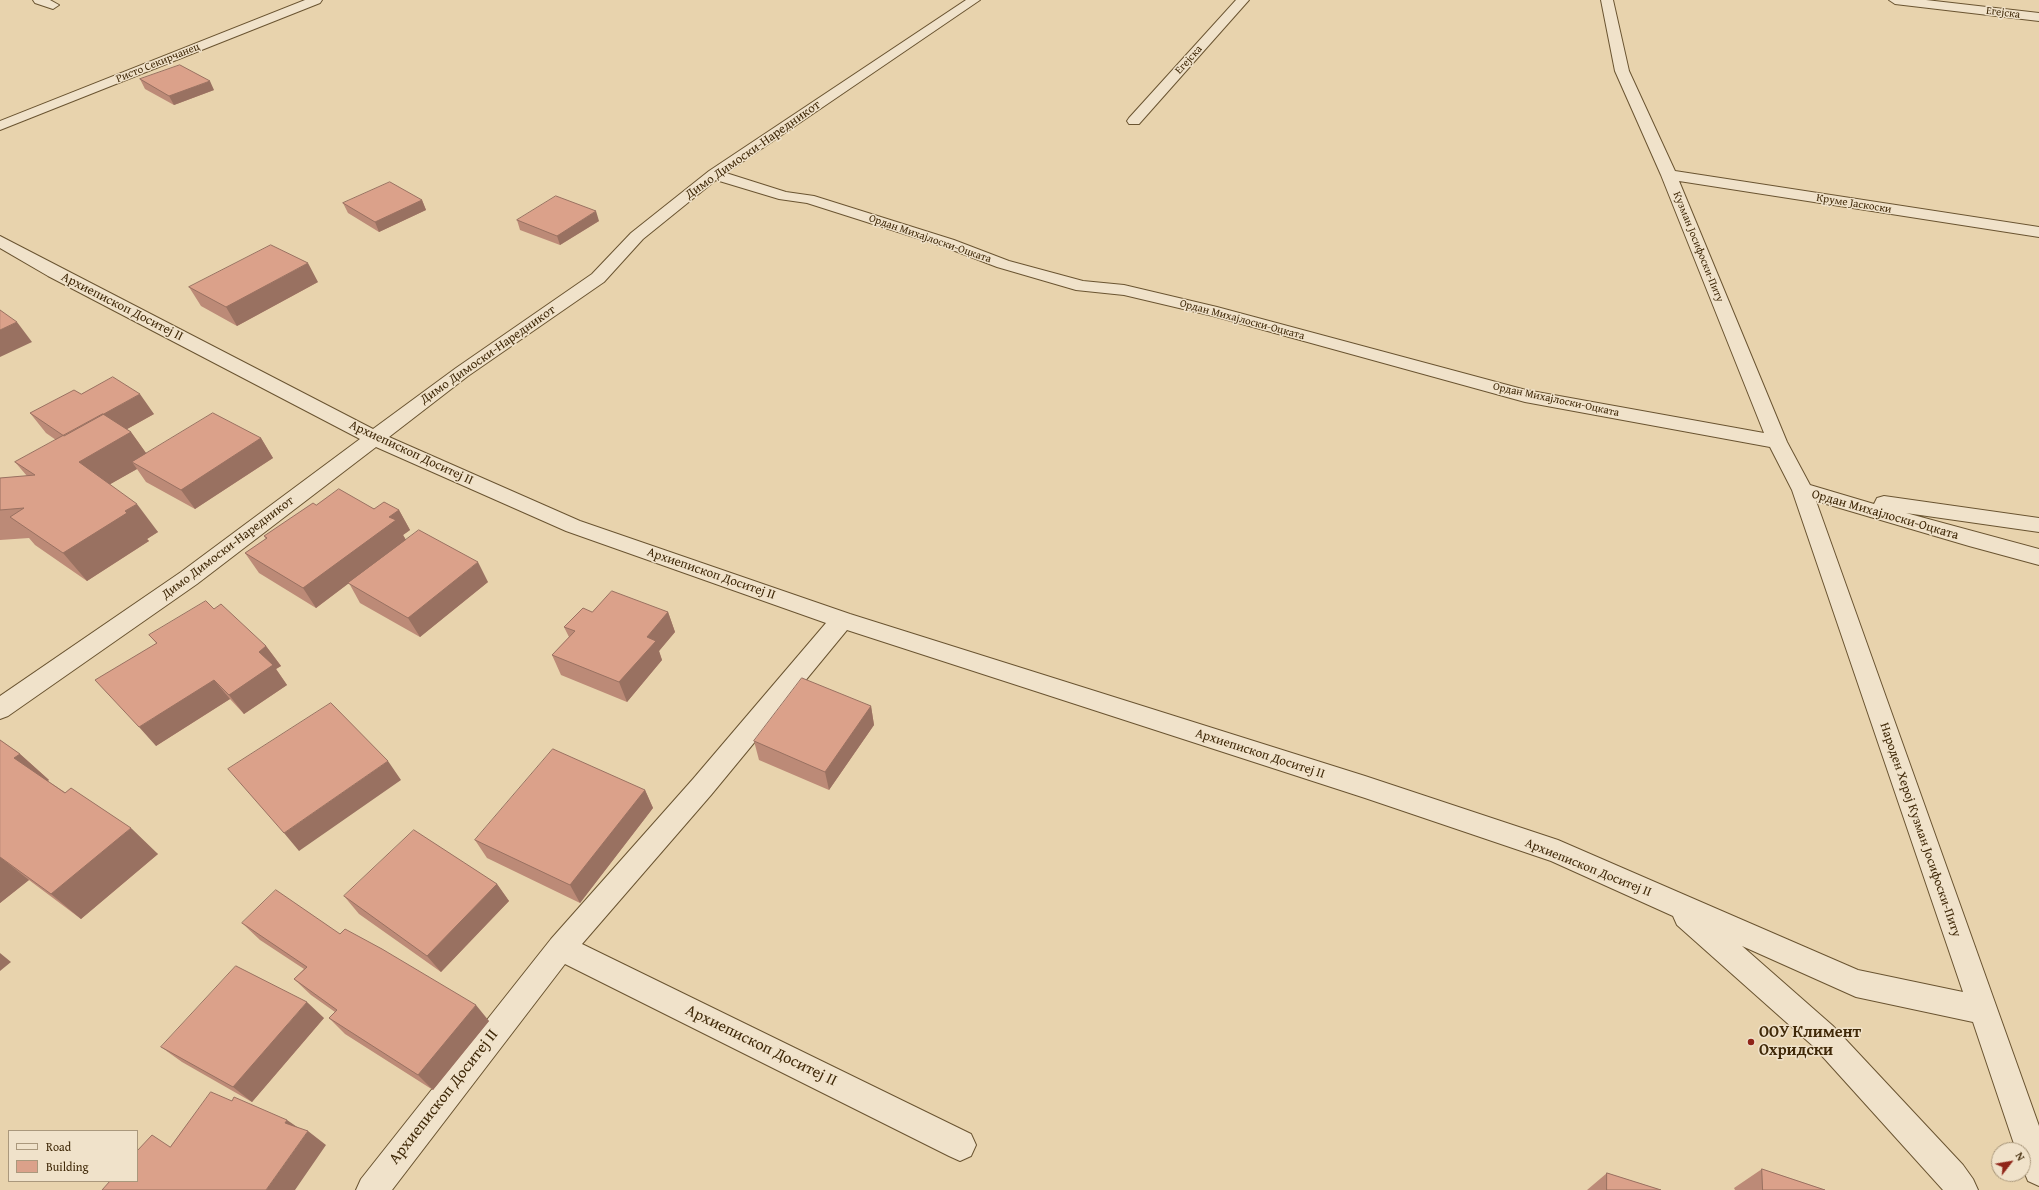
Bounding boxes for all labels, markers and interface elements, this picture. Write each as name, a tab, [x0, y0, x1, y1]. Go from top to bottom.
street label: Егејска	[1985, 4, 2021, 22]
street label: Ристо Секирчанец	[114, 40, 202, 86]
street label: Егејска	[1173, 43, 1205, 77]
street label: Димо Димоски-Наредникот	[682, 97, 824, 203]
street label: Кузман Јосифоски-Питу	[1670, 190, 1726, 304]
street label: Круме Јаскоски	[1816, 192, 1892, 216]
street label: Ордан Михајлоски-Оцката	[867, 212, 993, 266]
street label: Архиепископ Доситеј II	[58, 269, 186, 345]
street label: Ордан Михајлоски-Оцката	[1178, 297, 1306, 343]
street label: Димо Димоски-Наредникот	[417, 302, 559, 408]
street label: Ордан Михајлоски-Оцката	[1492, 380, 1620, 420]
street label: Архиепископ Доситеј II	[347, 417, 475, 489]
street label: Ордан Михајлоски-Оцката	[1810, 487, 1960, 543]
street label: Димо Димоски-Наредникот	[159, 493, 297, 603]
street label: Архиепископ Доситеј II	[645, 545, 777, 603]
street label: Народен Херој Кузман Јосифоски-Питу	[1876, 721, 1964, 939]
street label: Архиепископ Доситеј II	[1193, 726, 1327, 782]
street label: Архиепископ Доситеј II	[1523, 835, 1653, 901]
street label: Архиепископ Доситеј II	[682, 1001, 840, 1091]
place label: ООУ Климент Охридски	[1759, 1023, 1861, 1061]
street label: Архиепископ Доситеј II	[385, 1026, 503, 1168]
marker: ООУ Климент Охридски	[1746, 1037, 1756, 1047]
legend	[8, 1130, 138, 1182]
text: Road	[46, 1138, 71, 1155]
north arrow	[1991, 1142, 2031, 1182]
text: N	[2012, 1149, 2029, 1164]
text: Building	[46, 1158, 89, 1175]

